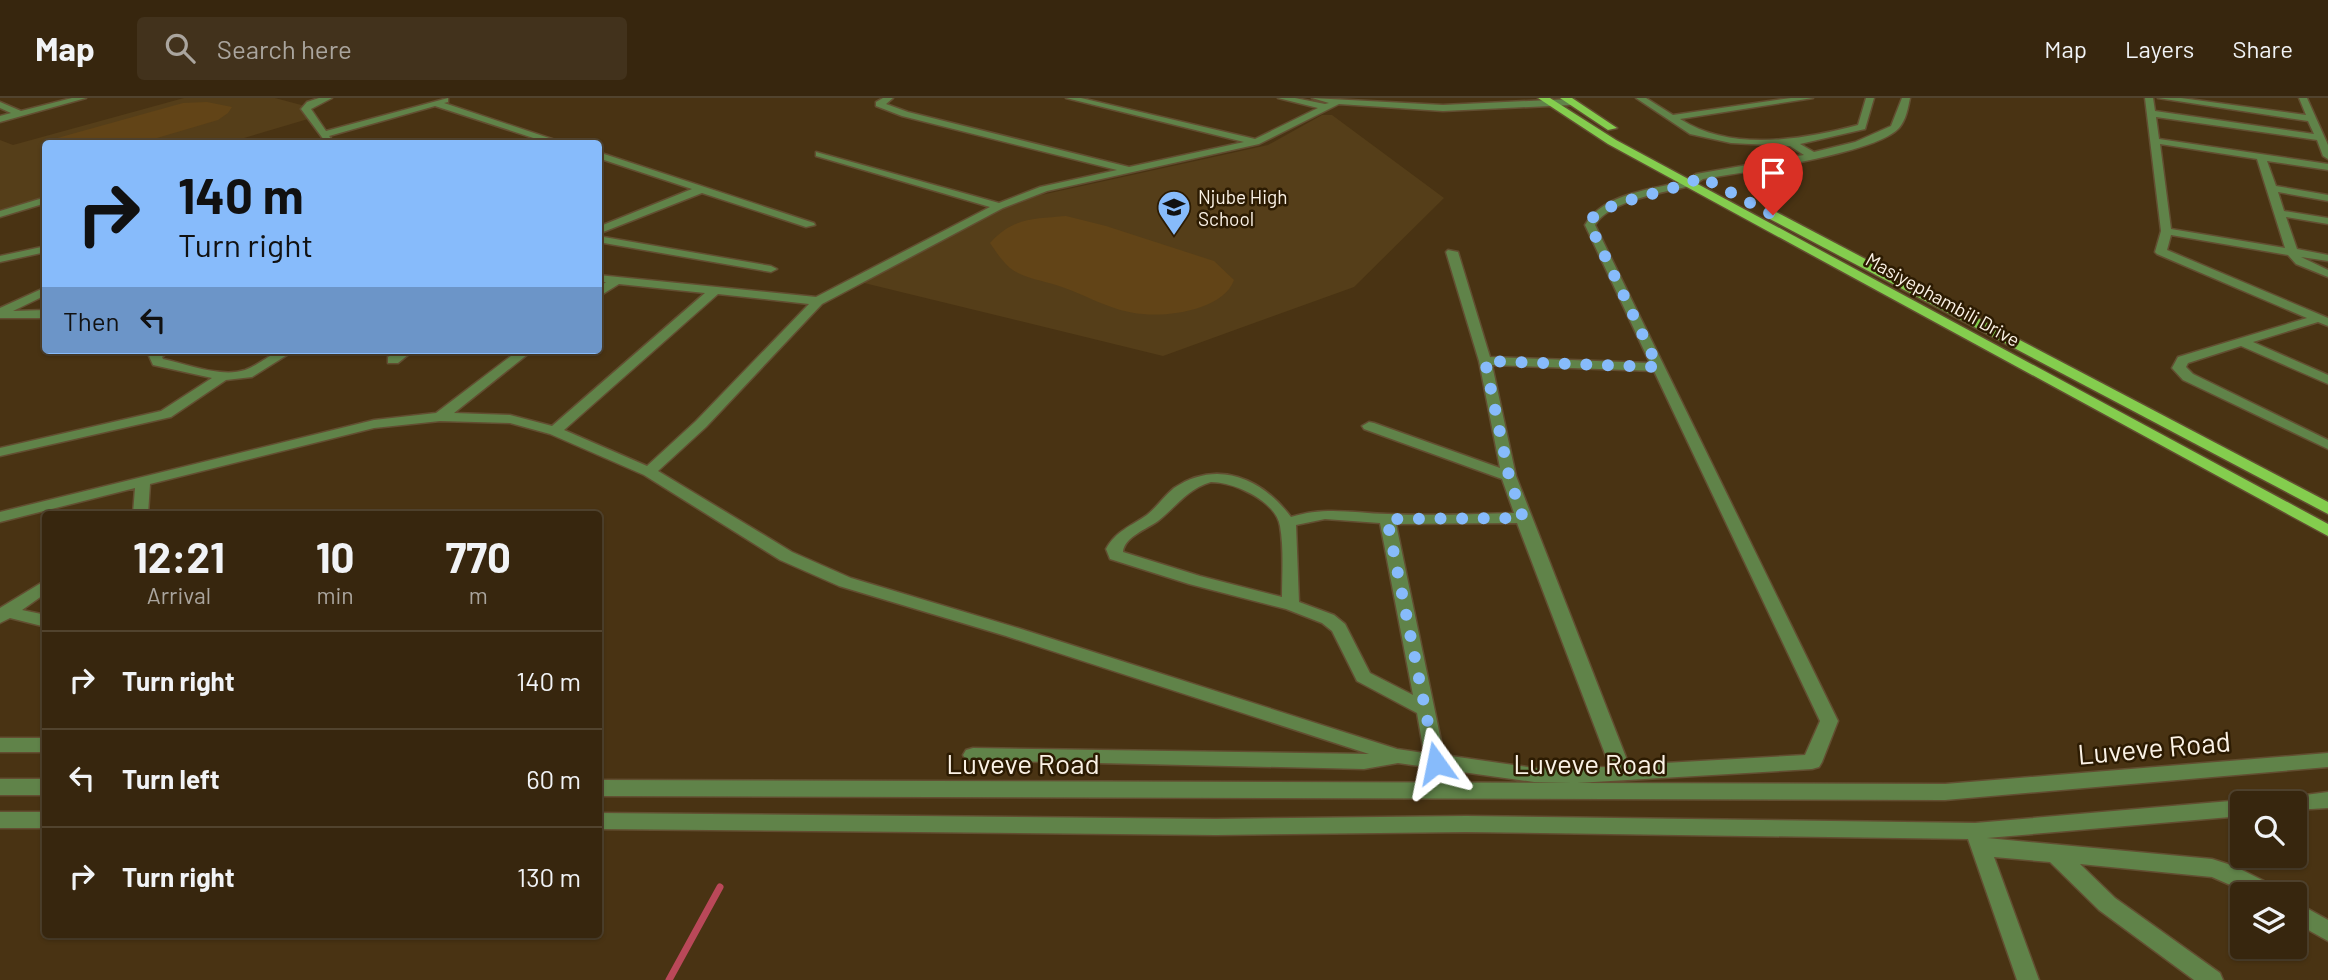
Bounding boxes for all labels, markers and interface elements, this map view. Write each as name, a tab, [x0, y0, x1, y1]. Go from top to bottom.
search box	[137, 17, 627, 80]
text: Map	[35, 28, 95, 68]
icon: search	[161, 29, 199, 67]
text: Search here	[217, 33, 352, 64]
text: Map	[2044, 34, 2087, 63]
text: Layers	[2125, 34, 2194, 63]
text: Share	[2232, 34, 2293, 63]
pin	[1743, 143, 1803, 215]
icon: arrive	[1754, 154, 1792, 192]
text: 140 m	[178, 165, 304, 224]
icon: right	[63, 168, 154, 259]
place label: Njube High School	[1198, 185, 1288, 230]
school or university icon: Njube High School	[1155, 188, 1193, 237]
text: Turn right	[178, 225, 313, 263]
street label: Masiyephambili Drive	[1862, 247, 2024, 351]
icon: left	[134, 301, 172, 339]
text: Then	[63, 305, 120, 336]
text: 12:21	[133, 531, 225, 581]
text: 10	[316, 531, 355, 581]
text: 770	[445, 531, 511, 581]
text: Arrival	[147, 581, 211, 609]
text: min	[316, 581, 354, 609]
text: m	[469, 581, 488, 609]
icon: right	[63, 661, 101, 699]
text: Turn right	[122, 665, 235, 696]
text: 140 m	[516, 665, 581, 696]
street label: Luveve Road	[2076, 723, 2232, 771]
position arrow	[1399, 726, 1473, 800]
street label: Luveve Road	[946, 746, 1100, 780]
street label: Luveve Road	[1513, 746, 1667, 780]
icon: left	[63, 759, 101, 797]
text: Turn left	[122, 763, 220, 794]
text: 60 m	[526, 763, 581, 794]
map controls	[2230, 791, 2307, 959]
button: search	[2230, 791, 2307, 868]
icon: right	[63, 857, 101, 895]
text: Turn right	[122, 861, 235, 892]
text: 130 m	[517, 861, 581, 892]
button: layers	[2230, 882, 2307, 959]

